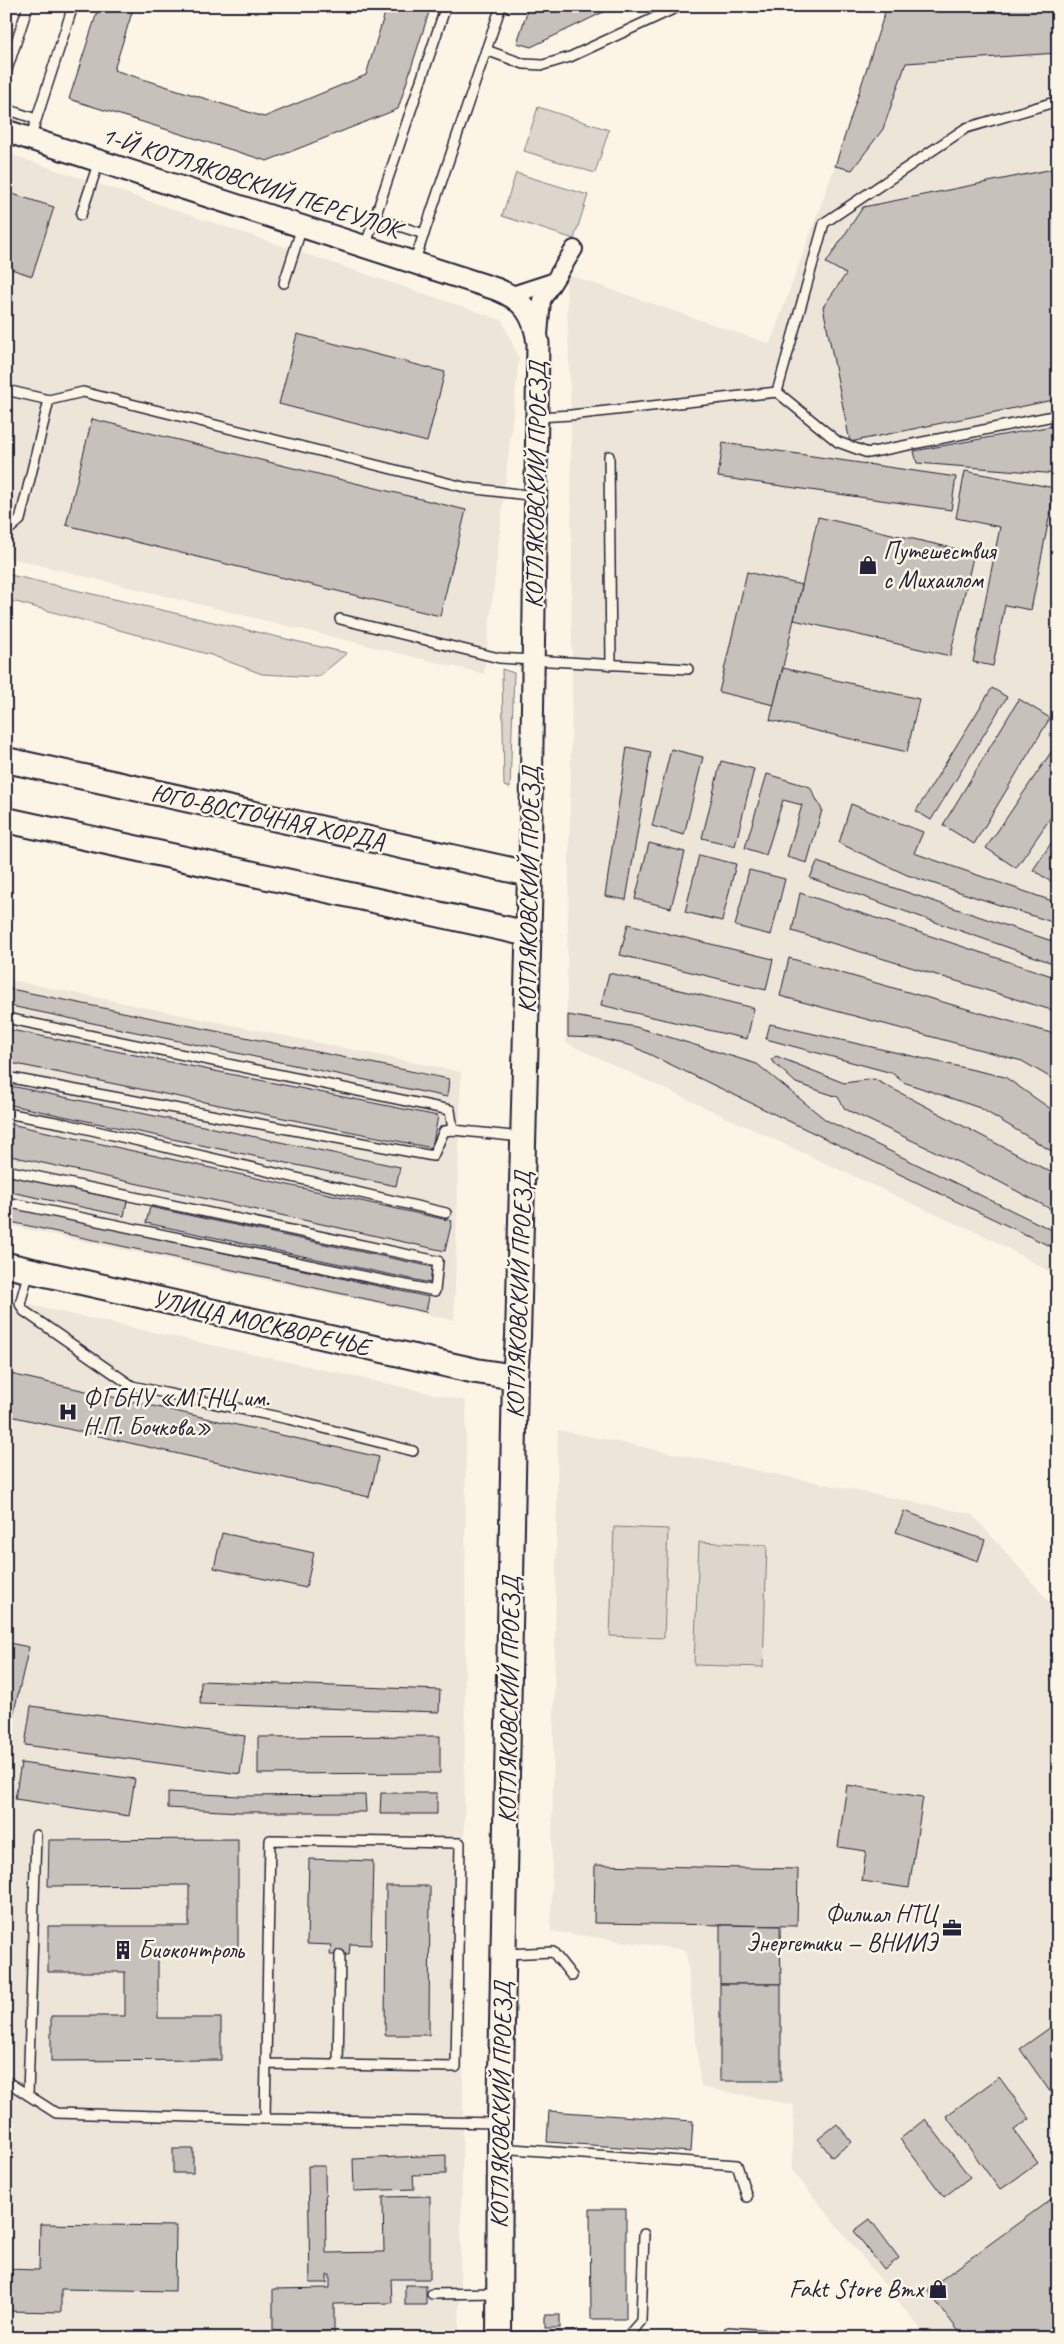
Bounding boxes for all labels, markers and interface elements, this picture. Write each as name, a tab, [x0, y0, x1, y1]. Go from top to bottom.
street label: 1-Й КОТЛЯКОВСКИЙ ПЕРЕУЛОК	[98, 119, 409, 247]
street label: КОТЛЯКОВСКИЙ ПРОЕЗД	[518, 359, 554, 609]
place label: Путешествия с Михаилом	[883, 535, 998, 596]
shop icon: Путешествия с Михаилом	[857, 554, 879, 576]
street label: КОТЛЯКОВСКИЙ ПРОЕЗД	[511, 764, 547, 1014]
street label: ЮГО-ВОСТОЧНАЯ ХОРДА	[149, 777, 388, 857]
street label: КОТЛЯКОВСКИЙ ПРОЕЗД	[499, 1169, 539, 1419]
street label: УЛИЦА МОСКВОРЕЧЬЕ	[149, 1282, 375, 1364]
place label: ФГБНУ «МГНЦ им. Н.П. Бочкова»	[83, 1382, 270, 1443]
hospital icon: ФГБНУ «МГНЦ им. Н.П. Бочкова»	[57, 1401, 79, 1423]
street label: КОТЛЯКОВСКИЙ ПРОЕЗД	[491, 1574, 527, 1824]
place label: Филиал НТЦ Энергетики — ВНИИЭ	[746, 1898, 940, 1959]
office icon: Филиал НТЦ Энергетики — ВНИИЭ	[941, 1917, 963, 1939]
place label: Биоконтроль	[138, 1934, 246, 1966]
building icon: Биоконтроль	[112, 1939, 134, 1961]
street label: КОТЛЯКОВСКИЙ ПРОЕЗД	[483, 1979, 519, 2229]
place label: Fakt Store Bmx	[789, 2273, 925, 2305]
shop icon: Fakt Store Bmx	[927, 2278, 949, 2300]

